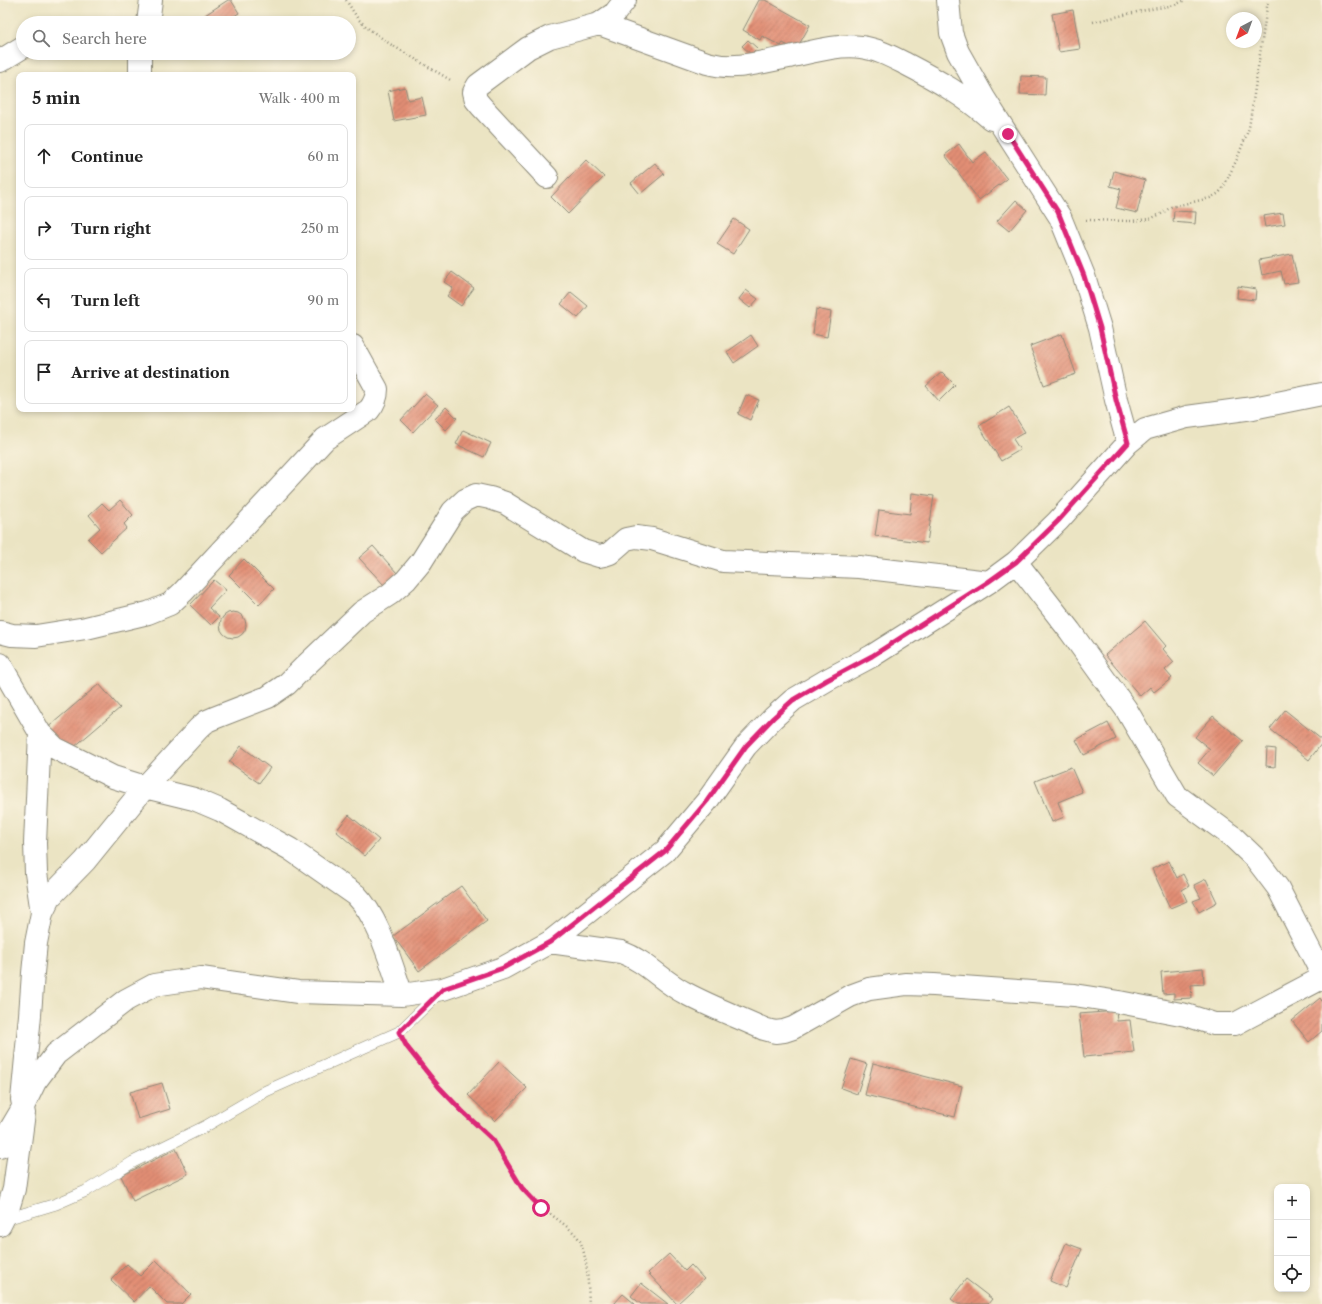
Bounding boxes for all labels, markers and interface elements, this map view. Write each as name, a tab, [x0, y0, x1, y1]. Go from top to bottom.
north arrow	[1226, 12, 1262, 48]
search box	[16, 16, 356, 60]
icon: search	[30, 27, 52, 49]
text: Search here	[62, 29, 147, 48]
text: 5 min	[32, 88, 80, 108]
text: Walk · 400 m	[259, 90, 340, 106]
route end	[999, 125, 1017, 143]
icon: ahead	[33, 145, 55, 167]
text: Continue	[71, 147, 143, 166]
text: 60 m	[308, 148, 339, 164]
icon: right	[33, 217, 55, 239]
text: Turn right	[71, 219, 151, 238]
text: 250 m	[301, 220, 339, 236]
icon: left	[33, 289, 55, 311]
text: Turn left	[71, 291, 140, 310]
text: 90 m	[308, 292, 339, 308]
icon: arrive	[33, 361, 55, 383]
text: Arrive at destination	[71, 363, 230, 382]
map controls	[1274, 1184, 1310, 1292]
button: +	[1274, 1184, 1310, 1220]
route start	[532, 1199, 550, 1217]
button: −	[1274, 1220, 1310, 1256]
button: locate	[1274, 1256, 1310, 1292]

